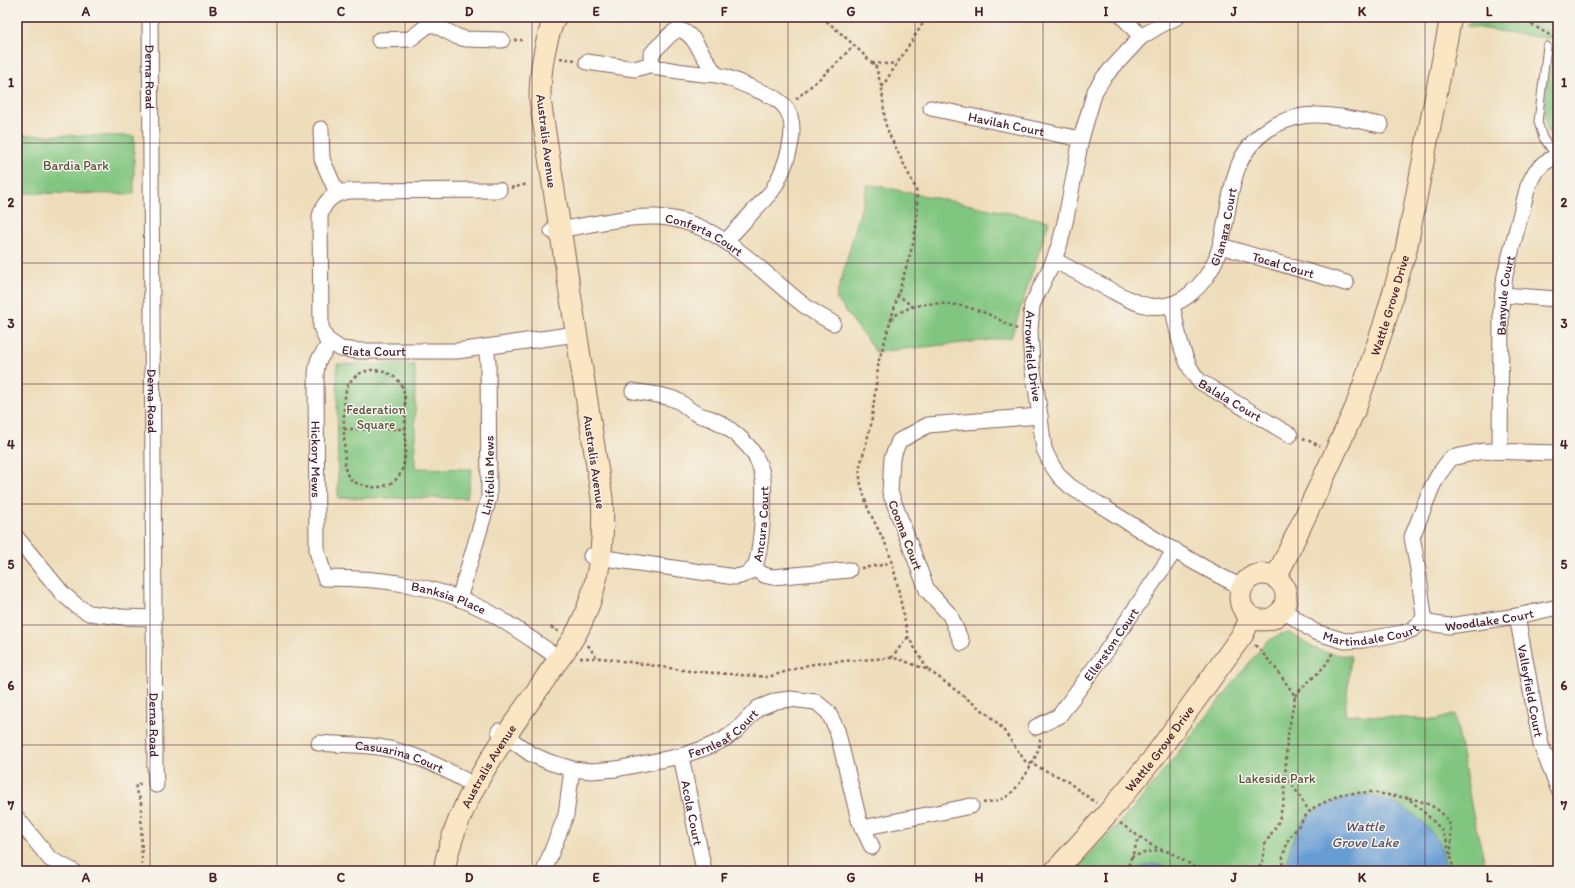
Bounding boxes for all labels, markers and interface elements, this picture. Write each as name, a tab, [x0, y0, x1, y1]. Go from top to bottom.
text: A	[81, 4, 91, 19]
text: B	[209, 4, 218, 19]
text: C	[337, 4, 346, 19]
text: D	[465, 4, 474, 19]
text: E	[592, 4, 600, 19]
text: F	[721, 4, 728, 19]
text: G	[847, 4, 856, 19]
text: H	[975, 4, 984, 19]
text: I	[1104, 4, 1109, 19]
text: J	[1230, 4, 1238, 19]
text: K	[1358, 4, 1367, 19]
text: L	[1486, 4, 1493, 19]
street label: Derna Road	[142, 45, 158, 109]
text: 1	[8, 75, 14, 90]
text: 1	[1561, 75, 1567, 90]
street label: Australis Avenue	[533, 93, 560, 189]
street label: Havilah Court	[967, 109, 1046, 139]
park label: Bardia Park	[43, 158, 109, 173]
street label: Glanara Court	[1207, 186, 1240, 268]
text: 2	[8, 195, 15, 210]
text: 2	[1561, 195, 1568, 210]
street label: Conferta Court	[664, 211, 746, 259]
street label: Tocal Court	[1250, 249, 1316, 281]
street label: Wattle Grove Drive	[1367, 253, 1412, 358]
street label: Banyule Court	[1494, 254, 1518, 335]
street label: Arrowfield Drive	[1022, 310, 1045, 402]
text: 3	[7, 316, 15, 331]
text: 3	[1560, 316, 1568, 331]
street label: Elata Court	[341, 342, 406, 359]
street label: Derna Road	[144, 369, 160, 433]
street label: Balala Court	[1196, 376, 1264, 425]
park label: Federation Square	[346, 402, 406, 432]
street label: Australis Avenue	[580, 414, 609, 510]
street label: Hickory Mews	[308, 421, 324, 498]
street label: Linifolia Mews	[477, 435, 497, 517]
text: 4	[7, 437, 15, 452]
text: 4	[1560, 437, 1568, 452]
street label: Ancura Court	[750, 486, 772, 563]
street label: Cooma Court	[885, 498, 926, 573]
text: 5	[8, 557, 15, 572]
text: 5	[1561, 557, 1568, 572]
street label: Banksia Place	[410, 578, 488, 617]
street label: Ellerston Court	[1080, 605, 1142, 684]
street label: Woodlake Court	[1444, 606, 1535, 635]
street label: Martindale Court	[1321, 620, 1422, 649]
street label: Valleyfield Court	[1514, 643, 1546, 738]
text: 6	[8, 678, 15, 693]
text: 6	[1561, 678, 1568, 693]
street label: Derna Road	[147, 693, 162, 757]
street label: Wattle Grove Drive	[1122, 703, 1197, 795]
street label: Fernleaf Court	[686, 706, 761, 761]
street label: Australis Avenue	[458, 721, 519, 810]
street label: Casuarina Court	[354, 738, 446, 776]
park label: Lakeside Park	[1238, 771, 1316, 786]
street label: Acola Court	[678, 779, 706, 847]
text: 7	[7, 798, 15, 813]
text: 7	[1560, 798, 1568, 813]
water label: Wattle Grove Lake	[1332, 818, 1400, 851]
text: A	[81, 870, 91, 885]
text: B	[209, 870, 218, 885]
text: C	[337, 870, 346, 885]
text: D	[465, 870, 474, 885]
text: E	[592, 870, 600, 885]
text: F	[721, 870, 728, 885]
text: G	[847, 870, 856, 885]
text: H	[975, 870, 984, 885]
text: I	[1104, 870, 1109, 885]
text: J	[1230, 870, 1238, 885]
text: K	[1358, 870, 1367, 885]
text: L	[1486, 870, 1493, 885]

